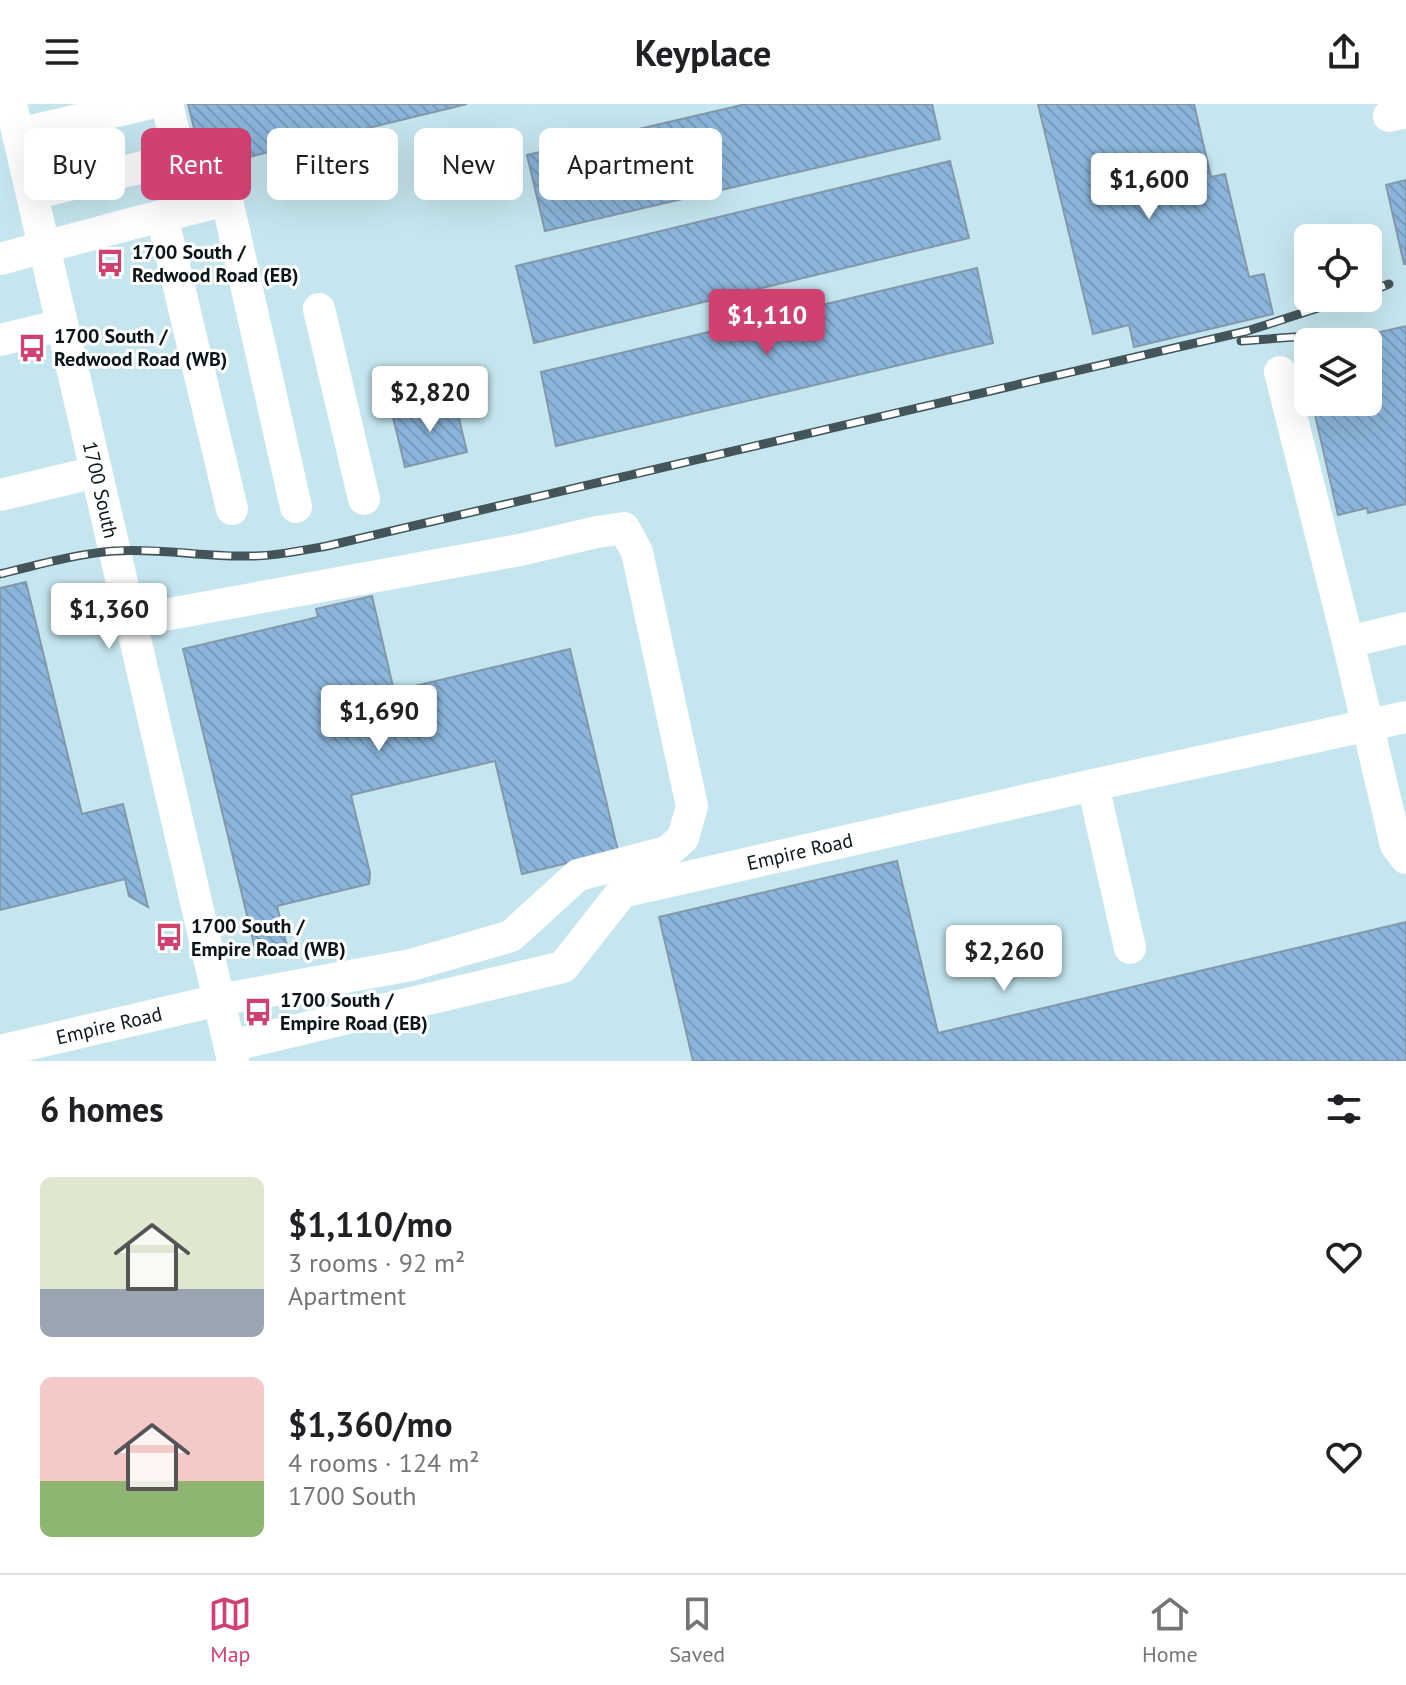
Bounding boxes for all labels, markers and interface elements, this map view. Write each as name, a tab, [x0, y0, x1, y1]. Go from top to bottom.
text: Keyplace	[635, 29, 771, 76]
icon: menu	[40, 30, 84, 74]
icon: share	[1322, 30, 1366, 74]
chip: Buy	[24, 128, 125, 200]
chip: Rent	[141, 128, 251, 200]
chip: Filters	[267, 128, 398, 200]
chip: New	[414, 128, 523, 200]
chip: Apartment	[539, 128, 722, 200]
pin: $1,600	[1084, 153, 1214, 221]
text: $1,600	[1109, 162, 1189, 195]
map controls	[1294, 224, 1382, 416]
button: locate	[1294, 224, 1382, 312]
place label: 1700 South / Redwood Road (EB)	[132, 239, 299, 288]
bus stop icon: 1700 South / Redwood Road (EB)	[95, 248, 125, 278]
pin: $1,110	[702, 289, 832, 357]
text: $1,110	[727, 298, 807, 331]
place label: 1700 South / Redwood Road (WB)	[54, 323, 227, 372]
button: layers	[1294, 328, 1382, 416]
bus stop icon: 1700 South / Redwood Road (WB)	[17, 333, 47, 363]
pin: $2,820	[365, 366, 495, 434]
text: $2,820	[390, 375, 470, 408]
street label: 1700 South	[77, 439, 124, 541]
pin: $1,360	[44, 583, 174, 651]
text: $1,360	[69, 592, 149, 625]
pin: $1,690	[314, 685, 444, 753]
text: $1,690	[339, 694, 419, 727]
street label: Empire Road	[744, 827, 855, 876]
place label: 1700 South / Empire Road (WB)	[191, 913, 346, 962]
bus stop icon: 1700 South / Empire Road (WB)	[154, 922, 184, 952]
pin: $2,260	[939, 925, 1069, 993]
text: $2,260	[964, 934, 1044, 967]
place label: 1700 South / Empire Road (EB)	[280, 987, 428, 1036]
bus stop icon: 1700 South / Empire Road (EB)	[243, 997, 273, 1027]
street label: Empire Road	[54, 1001, 165, 1050]
text: 6 homes	[40, 1087, 164, 1131]
icon: filters	[1322, 1087, 1366, 1131]
text: $1,110/mo	[288, 1202, 452, 1246]
icon: home	[104, 1209, 200, 1305]
icon: heart	[1322, 1235, 1366, 1279]
text: 3 rooms · 92 m²	[288, 1246, 465, 1279]
text: Apartment	[288, 1279, 406, 1312]
text: $1,360/mo	[288, 1402, 452, 1446]
icon: home	[104, 1409, 200, 1505]
icon: heart	[1322, 1435, 1366, 1479]
text: 4 rooms · 124 m²	[288, 1446, 480, 1479]
text: 1700 South	[288, 1479, 416, 1512]
tab: Map	[208, 1592, 252, 1668]
tab: Saved	[669, 1592, 725, 1668]
tab: Home	[1142, 1592, 1198, 1668]

